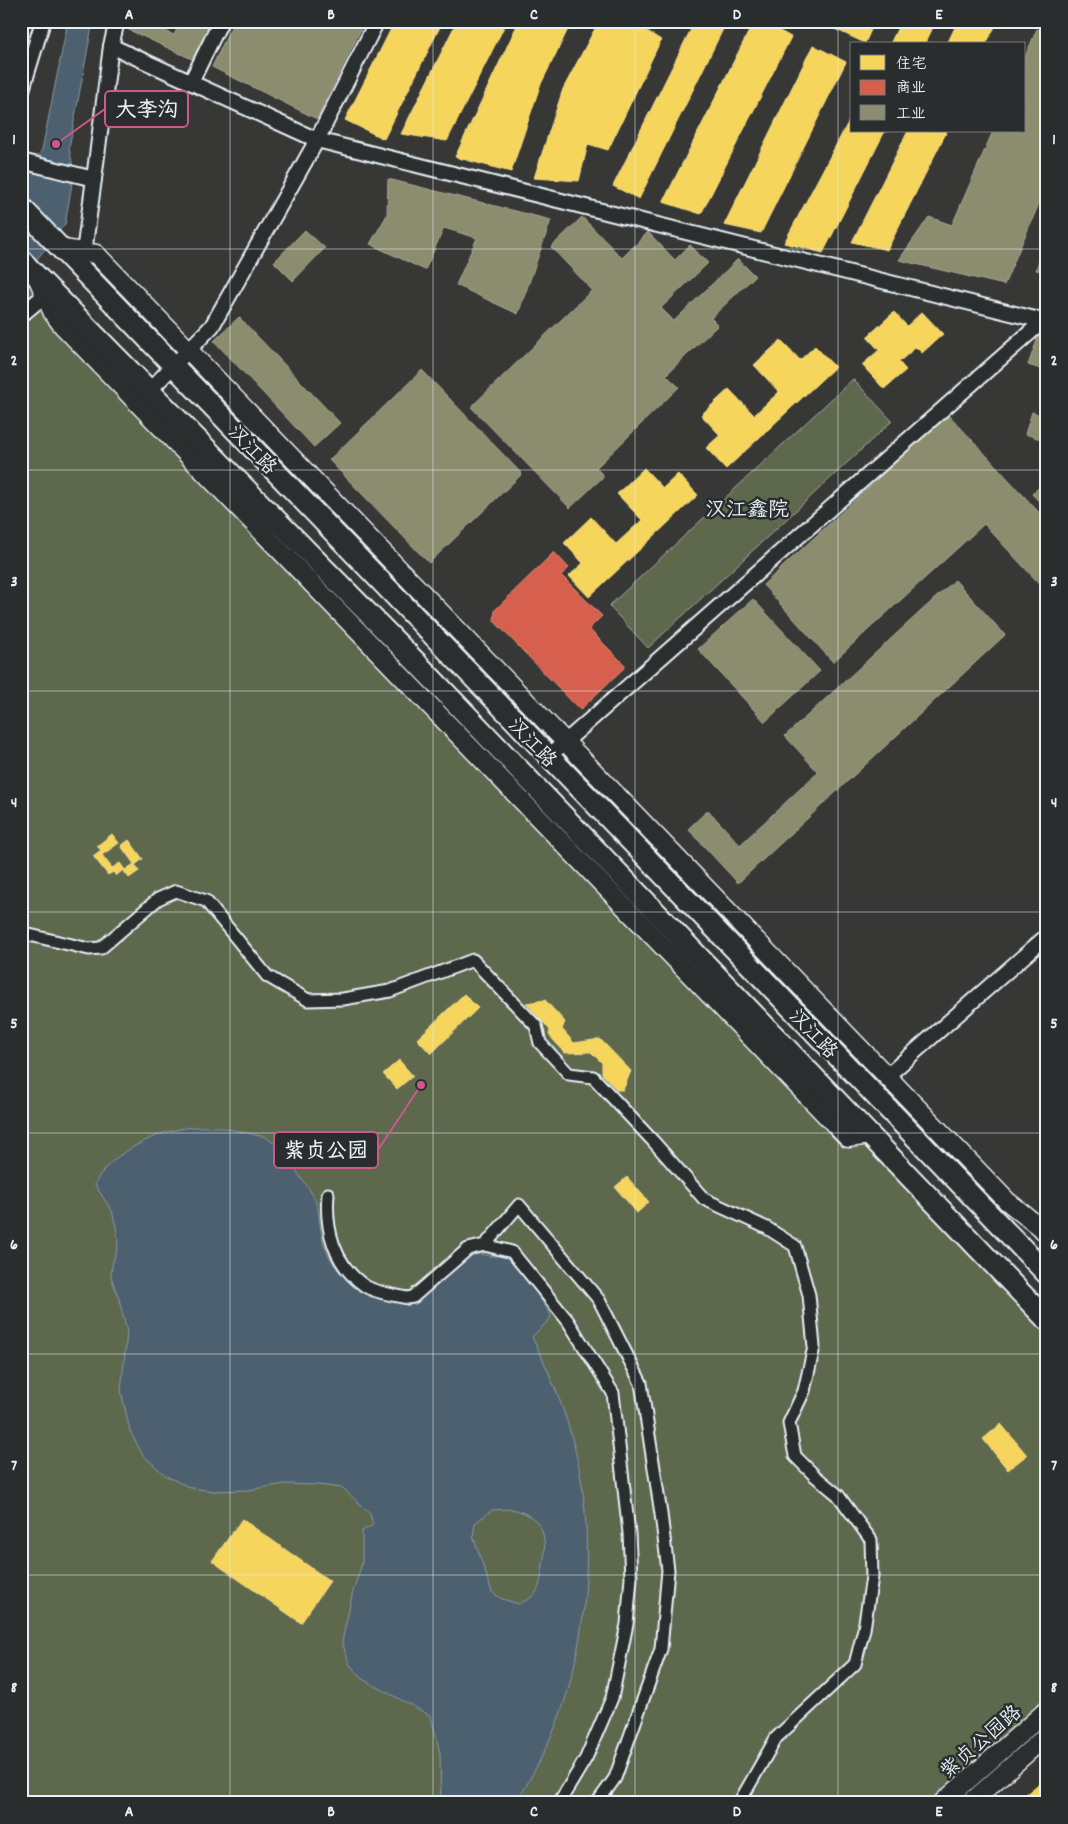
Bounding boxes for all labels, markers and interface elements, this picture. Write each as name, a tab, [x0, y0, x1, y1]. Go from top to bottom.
text: A	[125, 4, 134, 27]
text: B	[327, 4, 335, 27]
text: C	[530, 4, 538, 27]
text: D	[733, 4, 742, 27]
text: E	[935, 4, 943, 27]
legend	[850, 42, 1026, 132]
text: 住宅	[896, 54, 926, 76]
text: 商业	[896, 78, 926, 100]
callout: 大李沟	[105, 91, 188, 127]
text: 大李沟	[116, 97, 179, 127]
text: 工业	[896, 104, 926, 126]
text: 1	[12, 129, 16, 152]
text: 1	[1052, 129, 1056, 152]
text: 2	[11, 350, 18, 373]
text: 2	[1051, 350, 1058, 373]
street label: 汉江路	[220, 420, 282, 483]
district label: 汉江鑫院	[705, 497, 789, 527]
text: 3	[10, 571, 18, 594]
text: 3	[1050, 571, 1058, 594]
street label: 汉江路	[500, 713, 562, 776]
text: 4	[11, 792, 17, 815]
text: 4	[1051, 792, 1057, 815]
street label: 汉江路	[781, 1004, 843, 1067]
text: 5	[10, 1013, 18, 1036]
text: 5	[1050, 1013, 1058, 1036]
callout: 紫贞公园	[274, 1132, 378, 1168]
text: 紫贞公园	[284, 1138, 368, 1168]
text: 6	[10, 1234, 18, 1257]
text: 6	[1050, 1234, 1058, 1257]
text: 7	[11, 1455, 17, 1478]
text: 7	[1051, 1455, 1057, 1478]
text: 8	[11, 1677, 18, 1700]
text: 8	[1051, 1677, 1058, 1700]
street label: 紫贞公园路	[935, 1699, 1030, 1787]
text: A	[125, 1801, 134, 1824]
text: B	[327, 1801, 335, 1824]
text: C	[530, 1801, 538, 1824]
text: D	[733, 1801, 742, 1824]
text: E	[935, 1801, 943, 1824]

